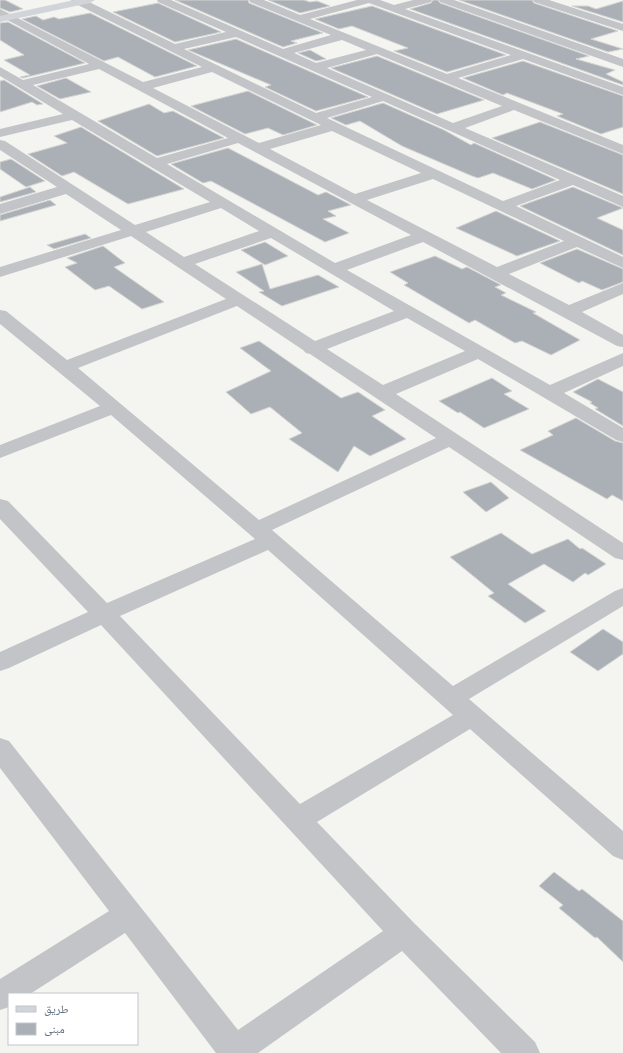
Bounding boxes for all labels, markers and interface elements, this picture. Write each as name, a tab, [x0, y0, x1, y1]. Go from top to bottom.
legend	[8, 993, 138, 1045]
text: طريق	[44, 1001, 69, 1016]
text: مبنى	[44, 1021, 65, 1036]

